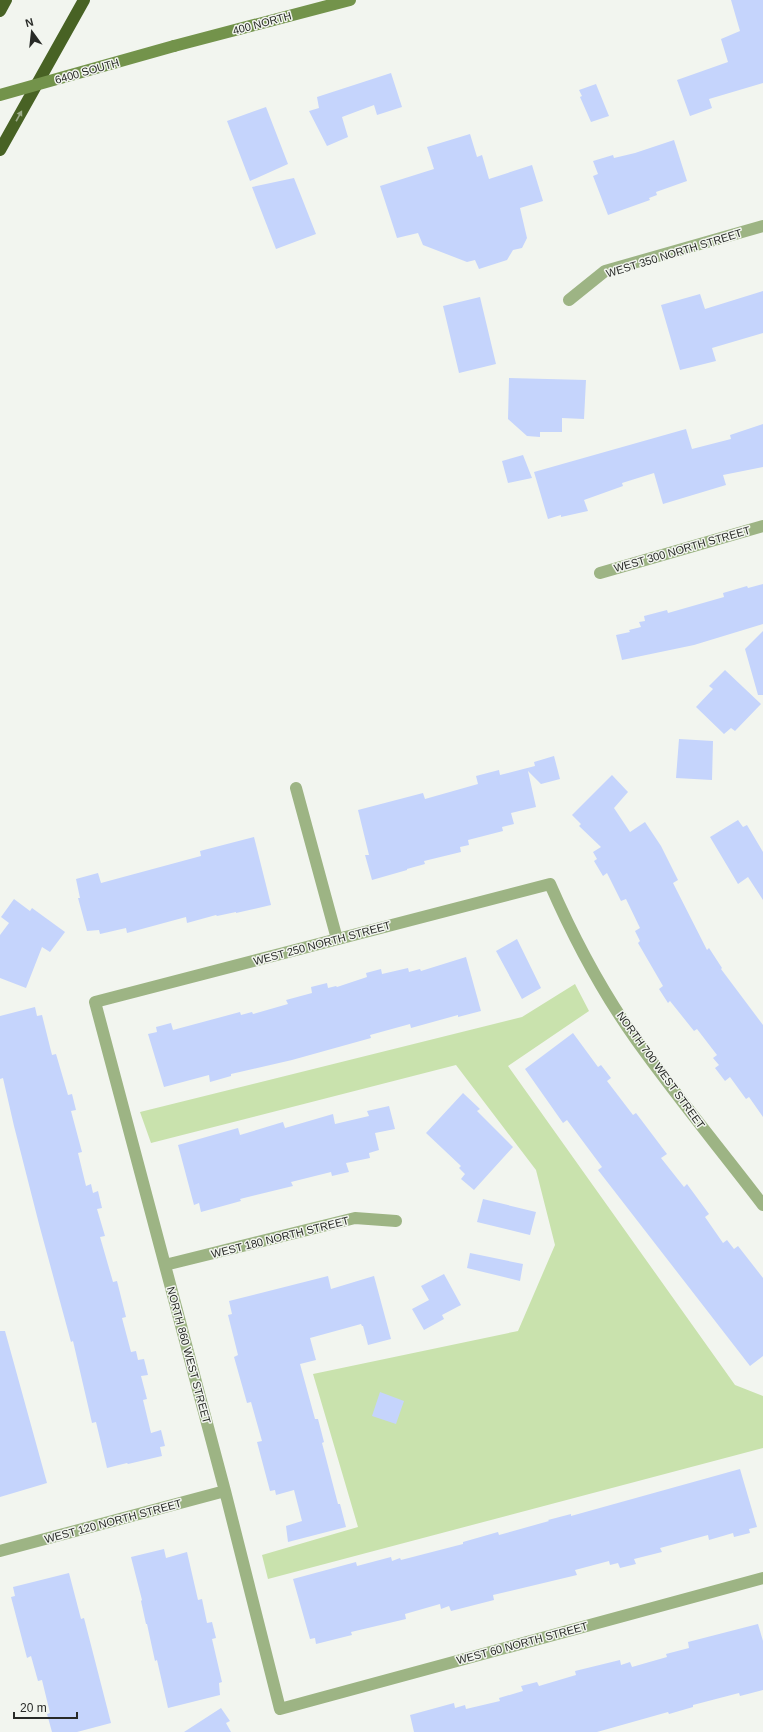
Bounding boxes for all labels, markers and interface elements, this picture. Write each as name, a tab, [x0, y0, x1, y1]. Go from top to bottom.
street label: 400 NORTH	[231, 9, 293, 37]
north arrow	[12, 12, 52, 52]
text: N	[24, 16, 35, 29]
street label: 6400 SOUTH	[54, 56, 120, 86]
one-way arrow	[16, 110, 23, 121]
street label: WEST 350 NORTH STREET	[605, 227, 744, 279]
street label: WEST 300 NORTH STREET	[612, 524, 752, 574]
street label: WEST 250 NORTH STREET	[252, 919, 392, 967]
street label: NORTH 700 WEST STREET	[615, 1009, 708, 1131]
street label: WEST 180 NORTH STREET	[210, 1214, 350, 1260]
street label: NORTH 860 WEST STREET	[165, 1285, 213, 1425]
street label: WEST 120 NORTH STREET	[43, 1497, 183, 1545]
street label: WEST 60 NORTH STREET	[455, 1620, 589, 1666]
scale bar	[14, 1694, 77, 1720]
text: 20 m	[20, 1701, 47, 1715]

